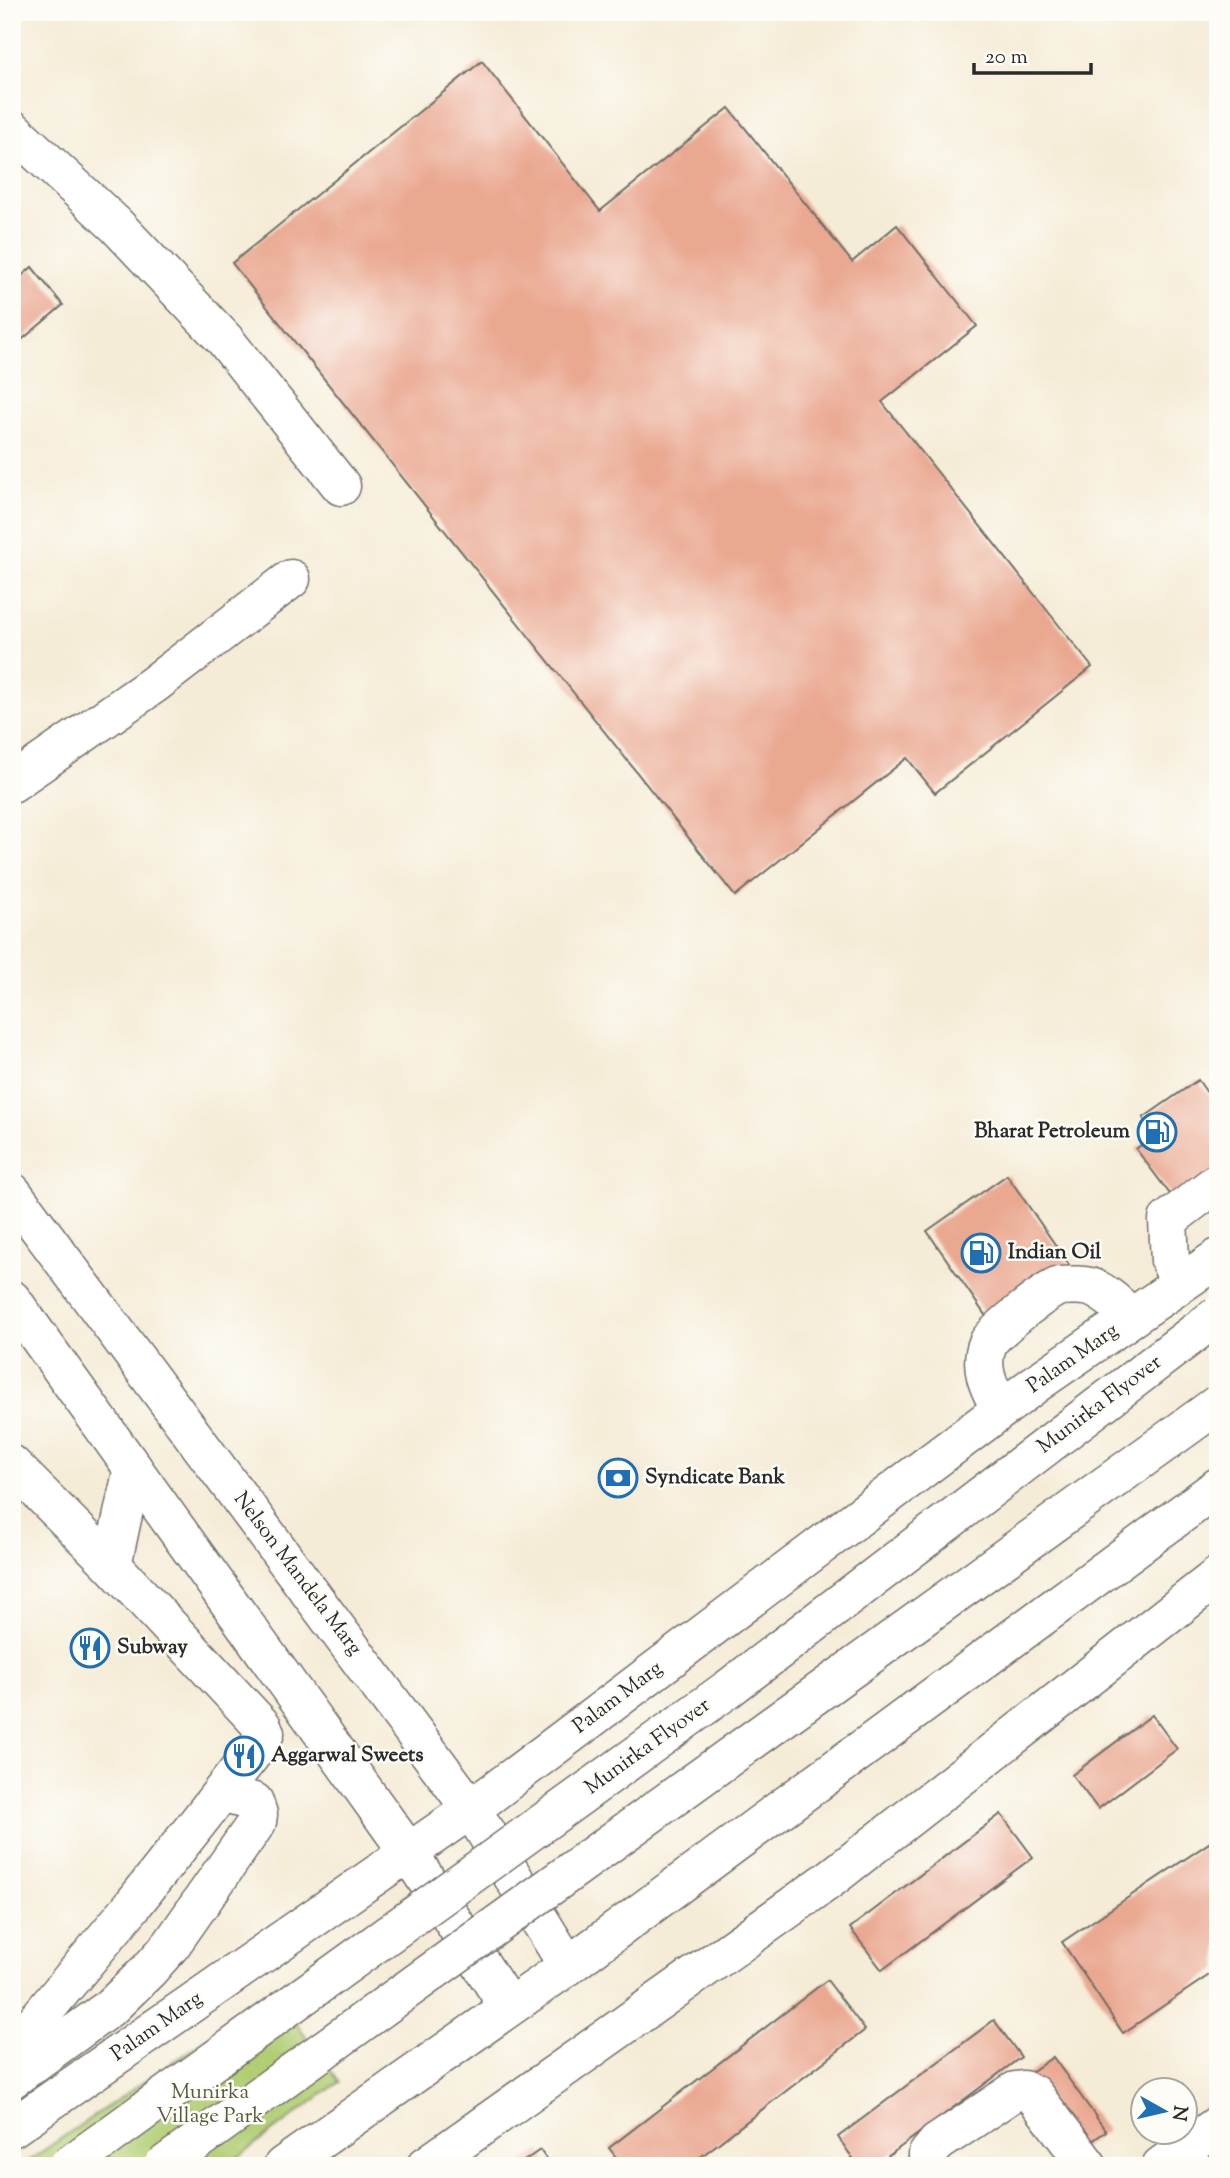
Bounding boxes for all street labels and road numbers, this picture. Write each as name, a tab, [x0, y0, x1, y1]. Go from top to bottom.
street label: Palam Marg	[1021, 1316, 1125, 1402]
street label: Munirka Flyover	[1031, 1348, 1169, 1462]
street label: Nelson Mandela Marg	[225, 1486, 369, 1662]
street label: Palam Marg	[567, 1654, 669, 1742]
street label: Munirka Flyover	[579, 1691, 717, 1803]
street label: Palam Marg	[105, 1984, 209, 2070]

